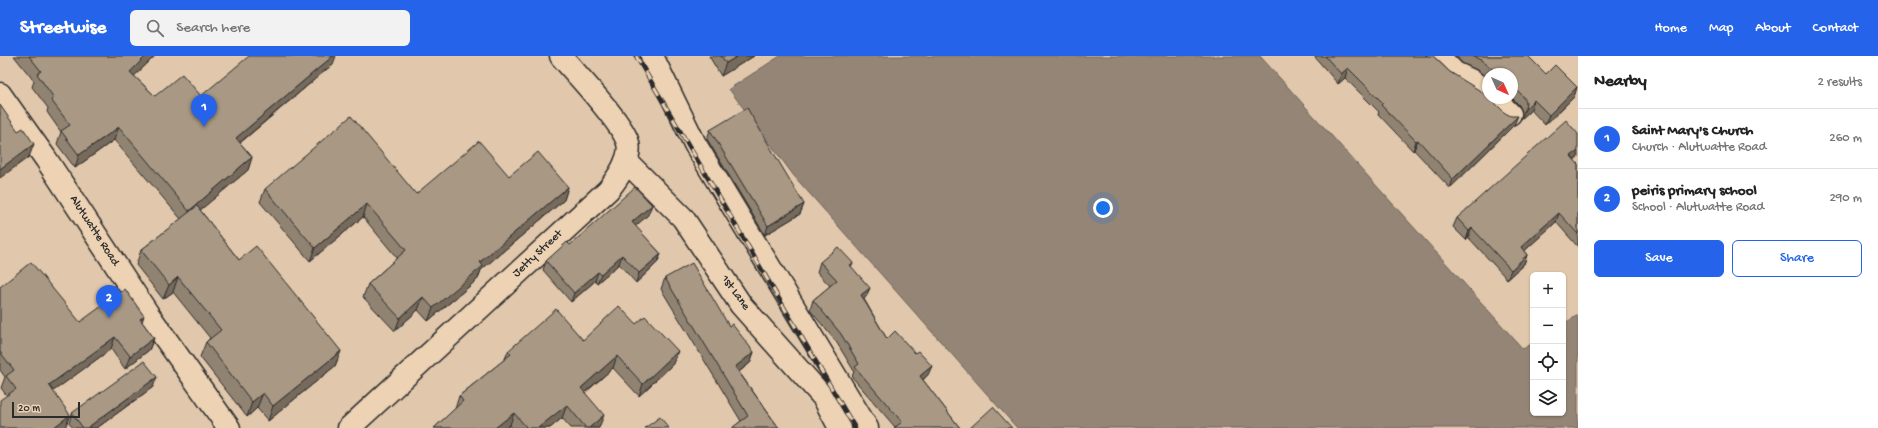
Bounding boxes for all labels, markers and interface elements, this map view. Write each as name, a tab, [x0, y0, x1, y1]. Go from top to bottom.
search box	[130, 10, 410, 46]
text: Streetwise	[20, 17, 106, 40]
icon: search	[144, 17, 166, 39]
text: Search here	[176, 19, 250, 37]
text: Home	[1655, 20, 1687, 37]
text: Map	[1709, 20, 1733, 37]
text: About	[1755, 20, 1791, 37]
text: Contact	[1813, 20, 1858, 37]
north arrow	[1482, 68, 1518, 104]
text: Nearby	[1594, 72, 1647, 92]
text: 2 results	[1817, 75, 1862, 90]
pin: 1	[191, 94, 217, 127]
text: Saint Mary's Church	[1632, 122, 1753, 140]
text: 1	[1604, 131, 1610, 146]
text: 260 m	[1829, 131, 1862, 146]
text: Church · Alutwatte Road	[1632, 140, 1766, 155]
text: peiris primary school	[1632, 182, 1757, 200]
text: 2	[1604, 191, 1610, 206]
text: 290 m	[1829, 191, 1862, 206]
street label: Alutwatte Road	[66, 193, 123, 270]
your location	[1093, 198, 1113, 218]
text: School · Alutwatte Road	[1632, 200, 1764, 215]
street label: Jetty Street	[510, 227, 567, 281]
button: Save	[1594, 240, 1724, 277]
button: Share	[1732, 240, 1862, 277]
street label: 1st Lane	[717, 272, 753, 314]
map controls	[1530, 272, 1566, 416]
button: +	[1530, 272, 1566, 308]
pin: 2	[96, 285, 122, 318]
button: −	[1530, 308, 1566, 344]
button: locate	[1530, 344, 1566, 380]
button: layers	[1530, 380, 1566, 416]
scale bar	[12, 400, 80, 419]
text: 20 m	[18, 403, 40, 415]

